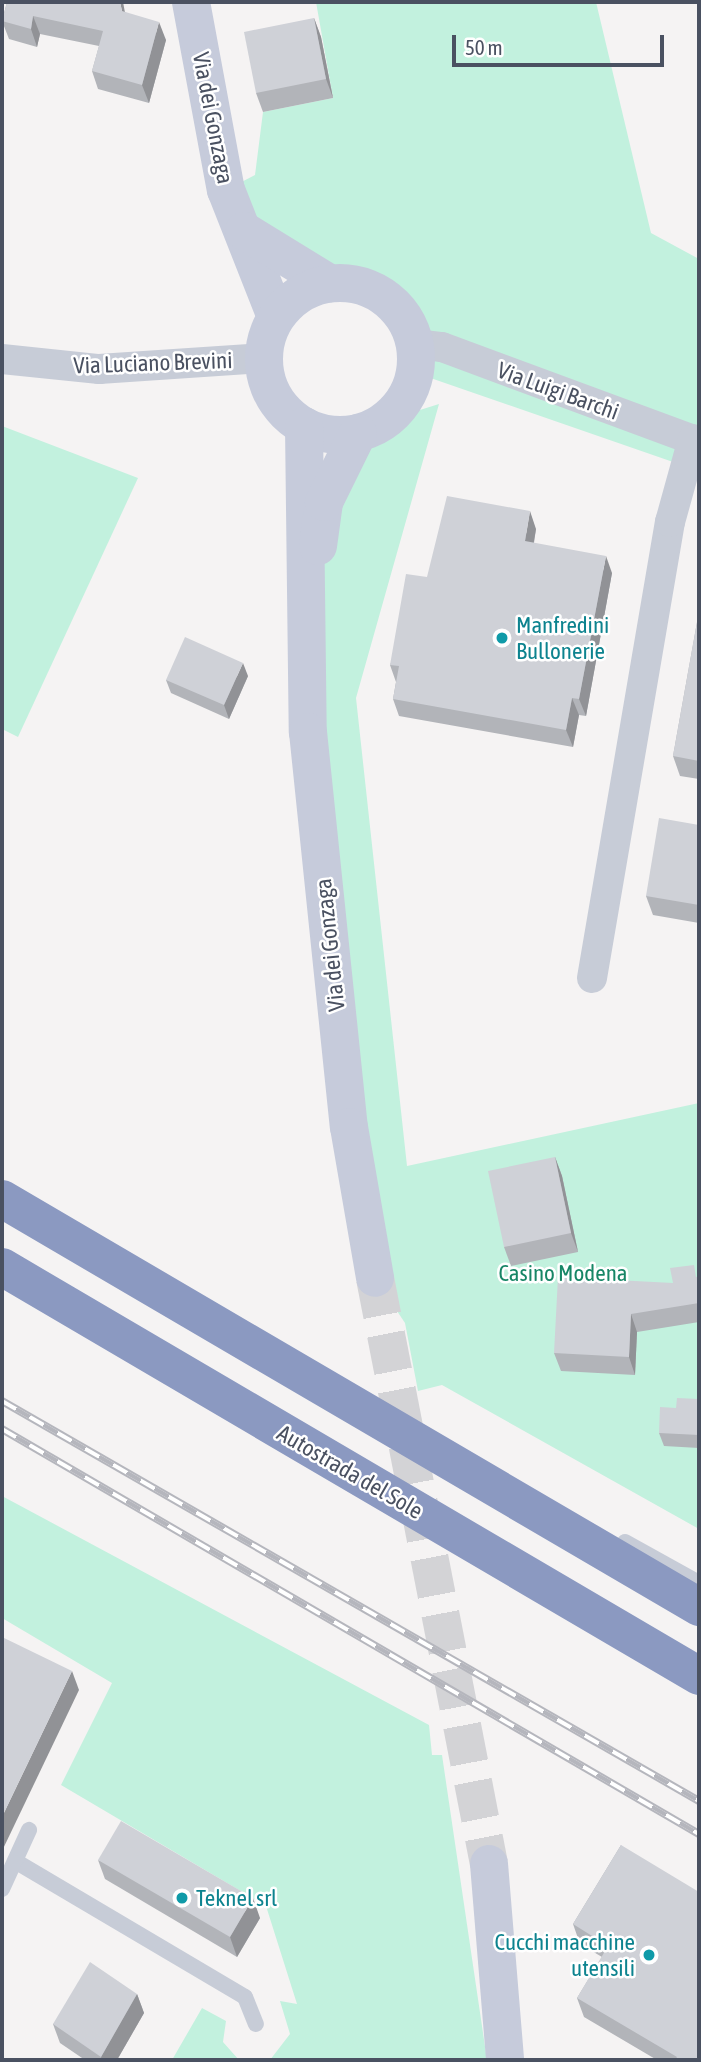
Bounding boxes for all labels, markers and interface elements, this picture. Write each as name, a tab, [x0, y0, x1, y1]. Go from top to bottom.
scale bar	[456, 21, 668, 65]
text: 50 m	[465, 35, 503, 59]
street label: Via dei Gonzaga	[187, 50, 239, 186]
street label: Via Luciano Brevini	[73, 346, 233, 380]
street label: Via Luigi Barchi	[493, 356, 623, 426]
place label: Manfredini Bullonerie	[516, 611, 609, 665]
marker: Manfredini Bullonerie	[494, 630, 510, 646]
street label: Via dei Gonzaga	[309, 877, 351, 1013]
park label: Casino Modena	[499, 1259, 627, 1287]
street label: Autostrada del Sole	[272, 1419, 428, 1525]
place label: Teknel srl	[196, 1884, 277, 1912]
marker: Teknel srl	[174, 1890, 190, 1906]
place label: Cucchi macchine utensili	[495, 1928, 635, 1982]
marker: Cucchi macchine utensili	[641, 1947, 657, 1963]

